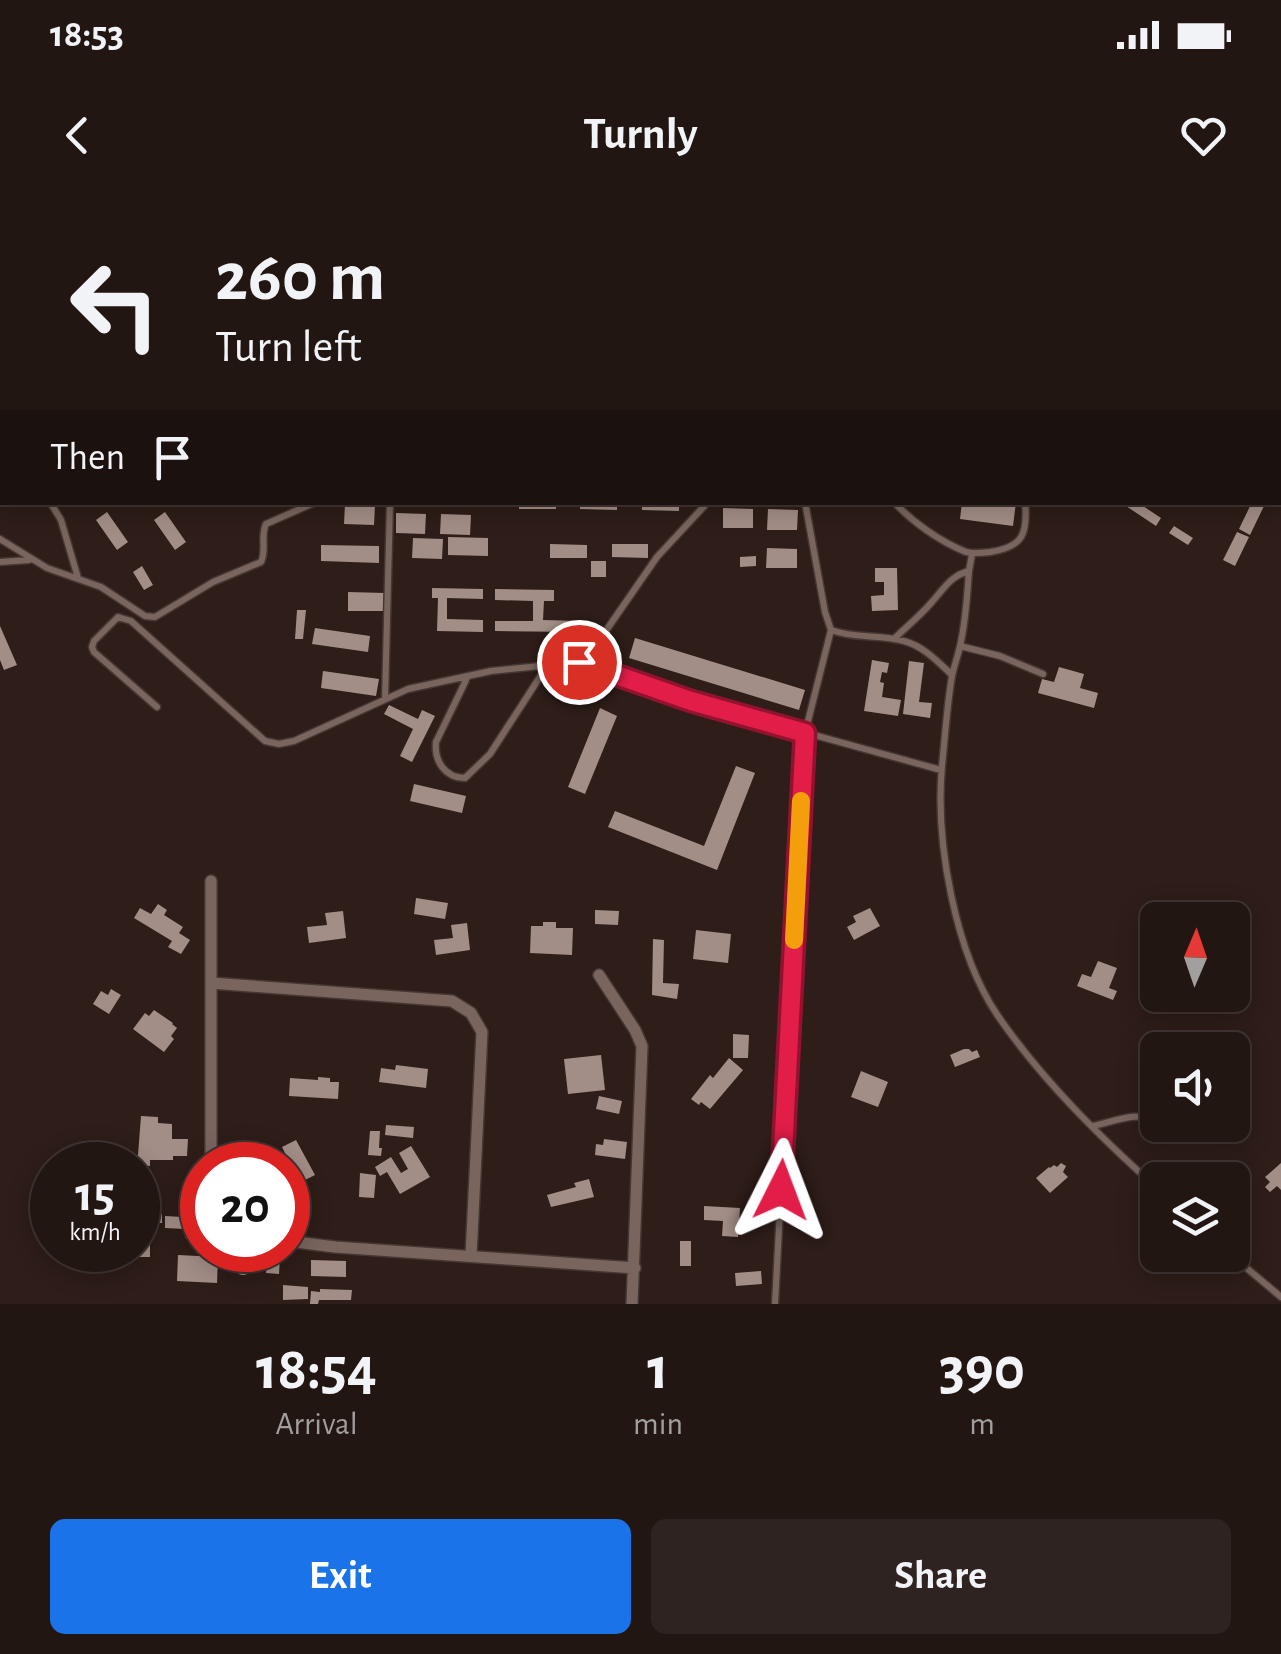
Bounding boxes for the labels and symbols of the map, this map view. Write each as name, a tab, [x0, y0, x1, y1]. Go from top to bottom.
pin	[537, 620, 622, 705]
north arrow	[1140, 902, 1250, 1012]
position arrow	[729, 1138, 833, 1242]
speed limit sign: 20	[180, 1142, 310, 1272]

